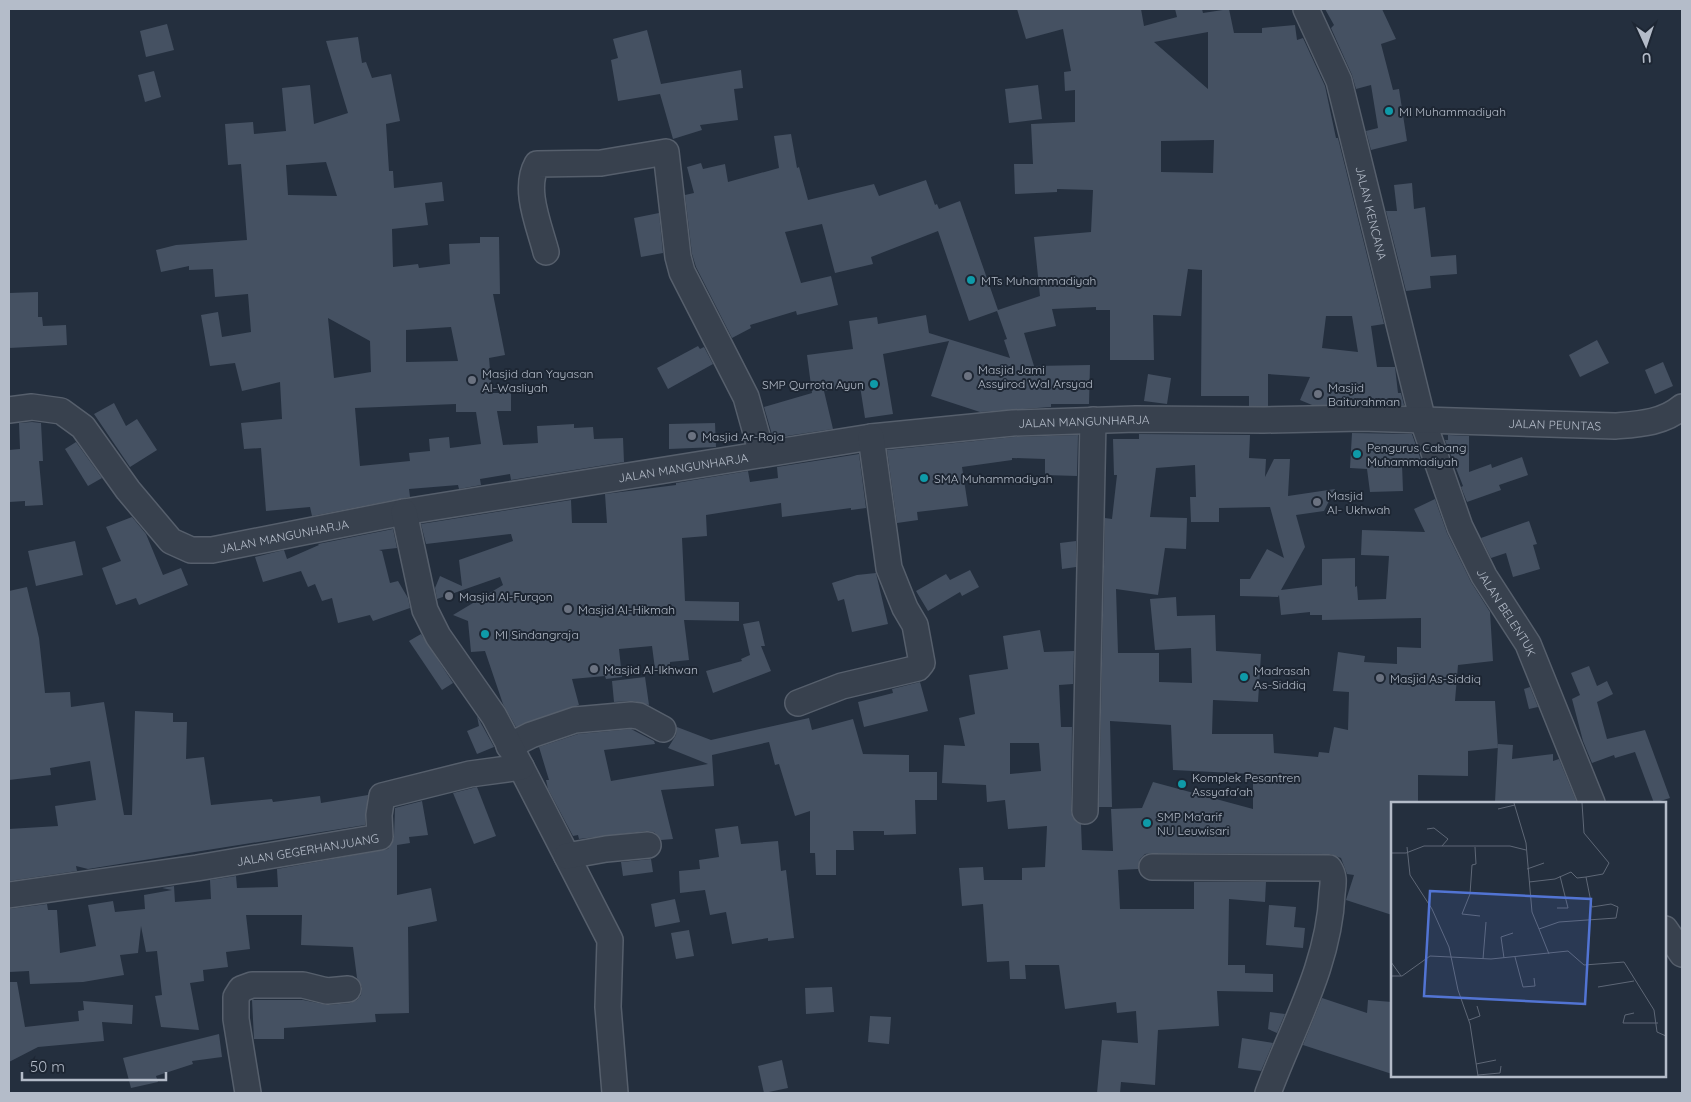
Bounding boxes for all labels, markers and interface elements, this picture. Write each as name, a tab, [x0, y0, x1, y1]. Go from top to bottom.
north arrow	[1621, 20, 1671, 70]
text: U	[1641, 49, 1652, 67]
place label: MI Muhammadiyah	[1399, 104, 1506, 119]
marker: MI Muhammadiyah	[1383, 105, 1395, 117]
street label: JALAN KENCANA	[1353, 164, 1390, 262]
place label: MTs Muhammadiyah	[981, 273, 1096, 288]
marker: MTs Muhammadiyah	[965, 274, 977, 286]
place label: Masjid Jami Assyirod Wal Arsyad	[978, 362, 1093, 391]
place label: Masjid dan Yayasan Al-Wasliyah	[482, 366, 594, 395]
marker: Masjid Jami Assyirod Wal Arsyad	[962, 370, 974, 382]
marker: Masjid dan Yayasan Al-Wasliyah	[466, 374, 478, 386]
place label: SMP Qurrota Ayun	[762, 377, 864, 392]
marker: SMP Qurrota Ayun	[868, 378, 880, 390]
place label: Masjid Baiturahman	[1328, 380, 1400, 409]
marker: Masjid Baiturahman	[1312, 388, 1324, 400]
street label: JALAN MANGUNHARJA	[1018, 411, 1150, 430]
street label: JALAN PEUNTAS	[1508, 415, 1602, 433]
place label: Masjid Ar-Roja	[702, 429, 784, 444]
marker: Masjid Ar-Roja	[686, 430, 698, 442]
place label: Pengurus Cabang Muhammadiyah	[1367, 440, 1466, 469]
marker: Pengurus Cabang Muhammadiyah	[1351, 448, 1363, 460]
street label: JALAN MANGUNHARJA	[617, 449, 749, 485]
place label: SMA Muhammadiyah	[934, 471, 1052, 486]
marker: SMA Muhammadiyah	[918, 472, 930, 484]
place label: Masjid Al- Ukhwah	[1327, 488, 1390, 517]
marker: Masjid Al- Ukhwah	[1311, 496, 1323, 508]
street label: JALAN MANGUNHARJA	[218, 516, 350, 556]
street label: JALAN BELENTUK	[1474, 566, 1540, 658]
place label: Masjid Al-Furqon	[459, 589, 553, 604]
marker: Masjid Al-Furqon	[443, 590, 455, 602]
place label: Masjid Al-Hikmah	[578, 602, 675, 617]
marker: Masjid Al-Hikmah	[562, 603, 574, 615]
place label: MI Sindangraja	[495, 627, 579, 642]
marker: MI Sindangraja	[479, 628, 491, 640]
place label: Masjid Al-Ikhwan	[604, 662, 698, 677]
marker: Masjid Al-Ikhwan	[588, 663, 600, 675]
place label: Madrasah As-Siddiq	[1254, 663, 1310, 692]
marker: Madrasah As-Siddiq	[1238, 671, 1250, 683]
place label: Masjid As-Siddiq	[1390, 671, 1481, 686]
marker: Masjid As-Siddiq	[1374, 672, 1386, 684]
place label: Komplek Pesantren Assyafa'ah	[1192, 770, 1300, 799]
marker: Komplek Pesantren Assyafa'ah	[1176, 778, 1188, 790]
inset map	[1391, 802, 1666, 1077]
place label: SMP Ma'arif NU Leuwisari	[1157, 809, 1229, 838]
marker: SMP Ma'arif NU Leuwisari	[1141, 817, 1153, 829]
street label: JALAN GEGERHANJUANG	[235, 830, 380, 869]
scale bar	[22, 1050, 166, 1082]
text: 50 m	[30, 1057, 65, 1076]

